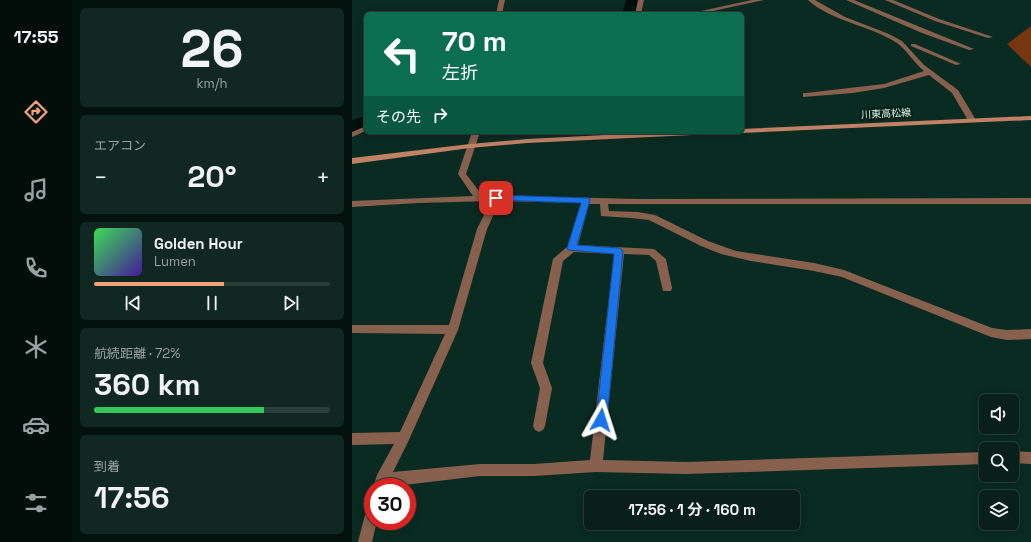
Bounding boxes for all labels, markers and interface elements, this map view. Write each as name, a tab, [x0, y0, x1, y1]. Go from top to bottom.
text: 26	[180, 16, 244, 82]
text: 70 m	[442, 23, 507, 59]
text: 17:55	[13, 25, 59, 48]
icon: left	[376, 28, 428, 80]
text: 左折	[442, 61, 478, 84]
text: km/h	[197, 75, 227, 92]
icon: directions	[22, 98, 50, 126]
icon: right	[429, 104, 451, 126]
street label: 川東高松線	[861, 106, 911, 121]
text: その先	[376, 107, 421, 126]
text: エアコン	[94, 137, 146, 154]
text: 20°	[187, 157, 237, 196]
text: −	[94, 163, 108, 191]
text: +	[316, 163, 330, 191]
icon: music	[22, 176, 50, 204]
pin	[479, 181, 513, 215]
icon: arrive	[485, 187, 507, 209]
text: Golden Hour	[154, 234, 243, 253]
text: Lumen	[154, 253, 196, 270]
icon: phone	[22, 254, 50, 282]
icon: previous	[122, 292, 144, 314]
icon: pause	[201, 292, 223, 314]
icon: next	[280, 292, 302, 314]
icon: climate	[22, 333, 50, 361]
text: 航続距離 · 72%	[94, 345, 180, 362]
text: 360 km	[94, 365, 200, 404]
map controls	[979, 394, 1019, 530]
button: sound	[979, 394, 1019, 434]
position arrow	[580, 399, 622, 441]
icon: car	[22, 411, 50, 439]
button: search	[979, 442, 1019, 482]
text: 到着	[94, 458, 120, 475]
text: 17:56	[94, 478, 170, 517]
speed limit sign: 30	[364, 478, 416, 530]
icon: filters	[22, 489, 50, 517]
button: layers	[979, 490, 1019, 530]
text: 17:56 · 1 分 · 160 m	[628, 500, 756, 519]

